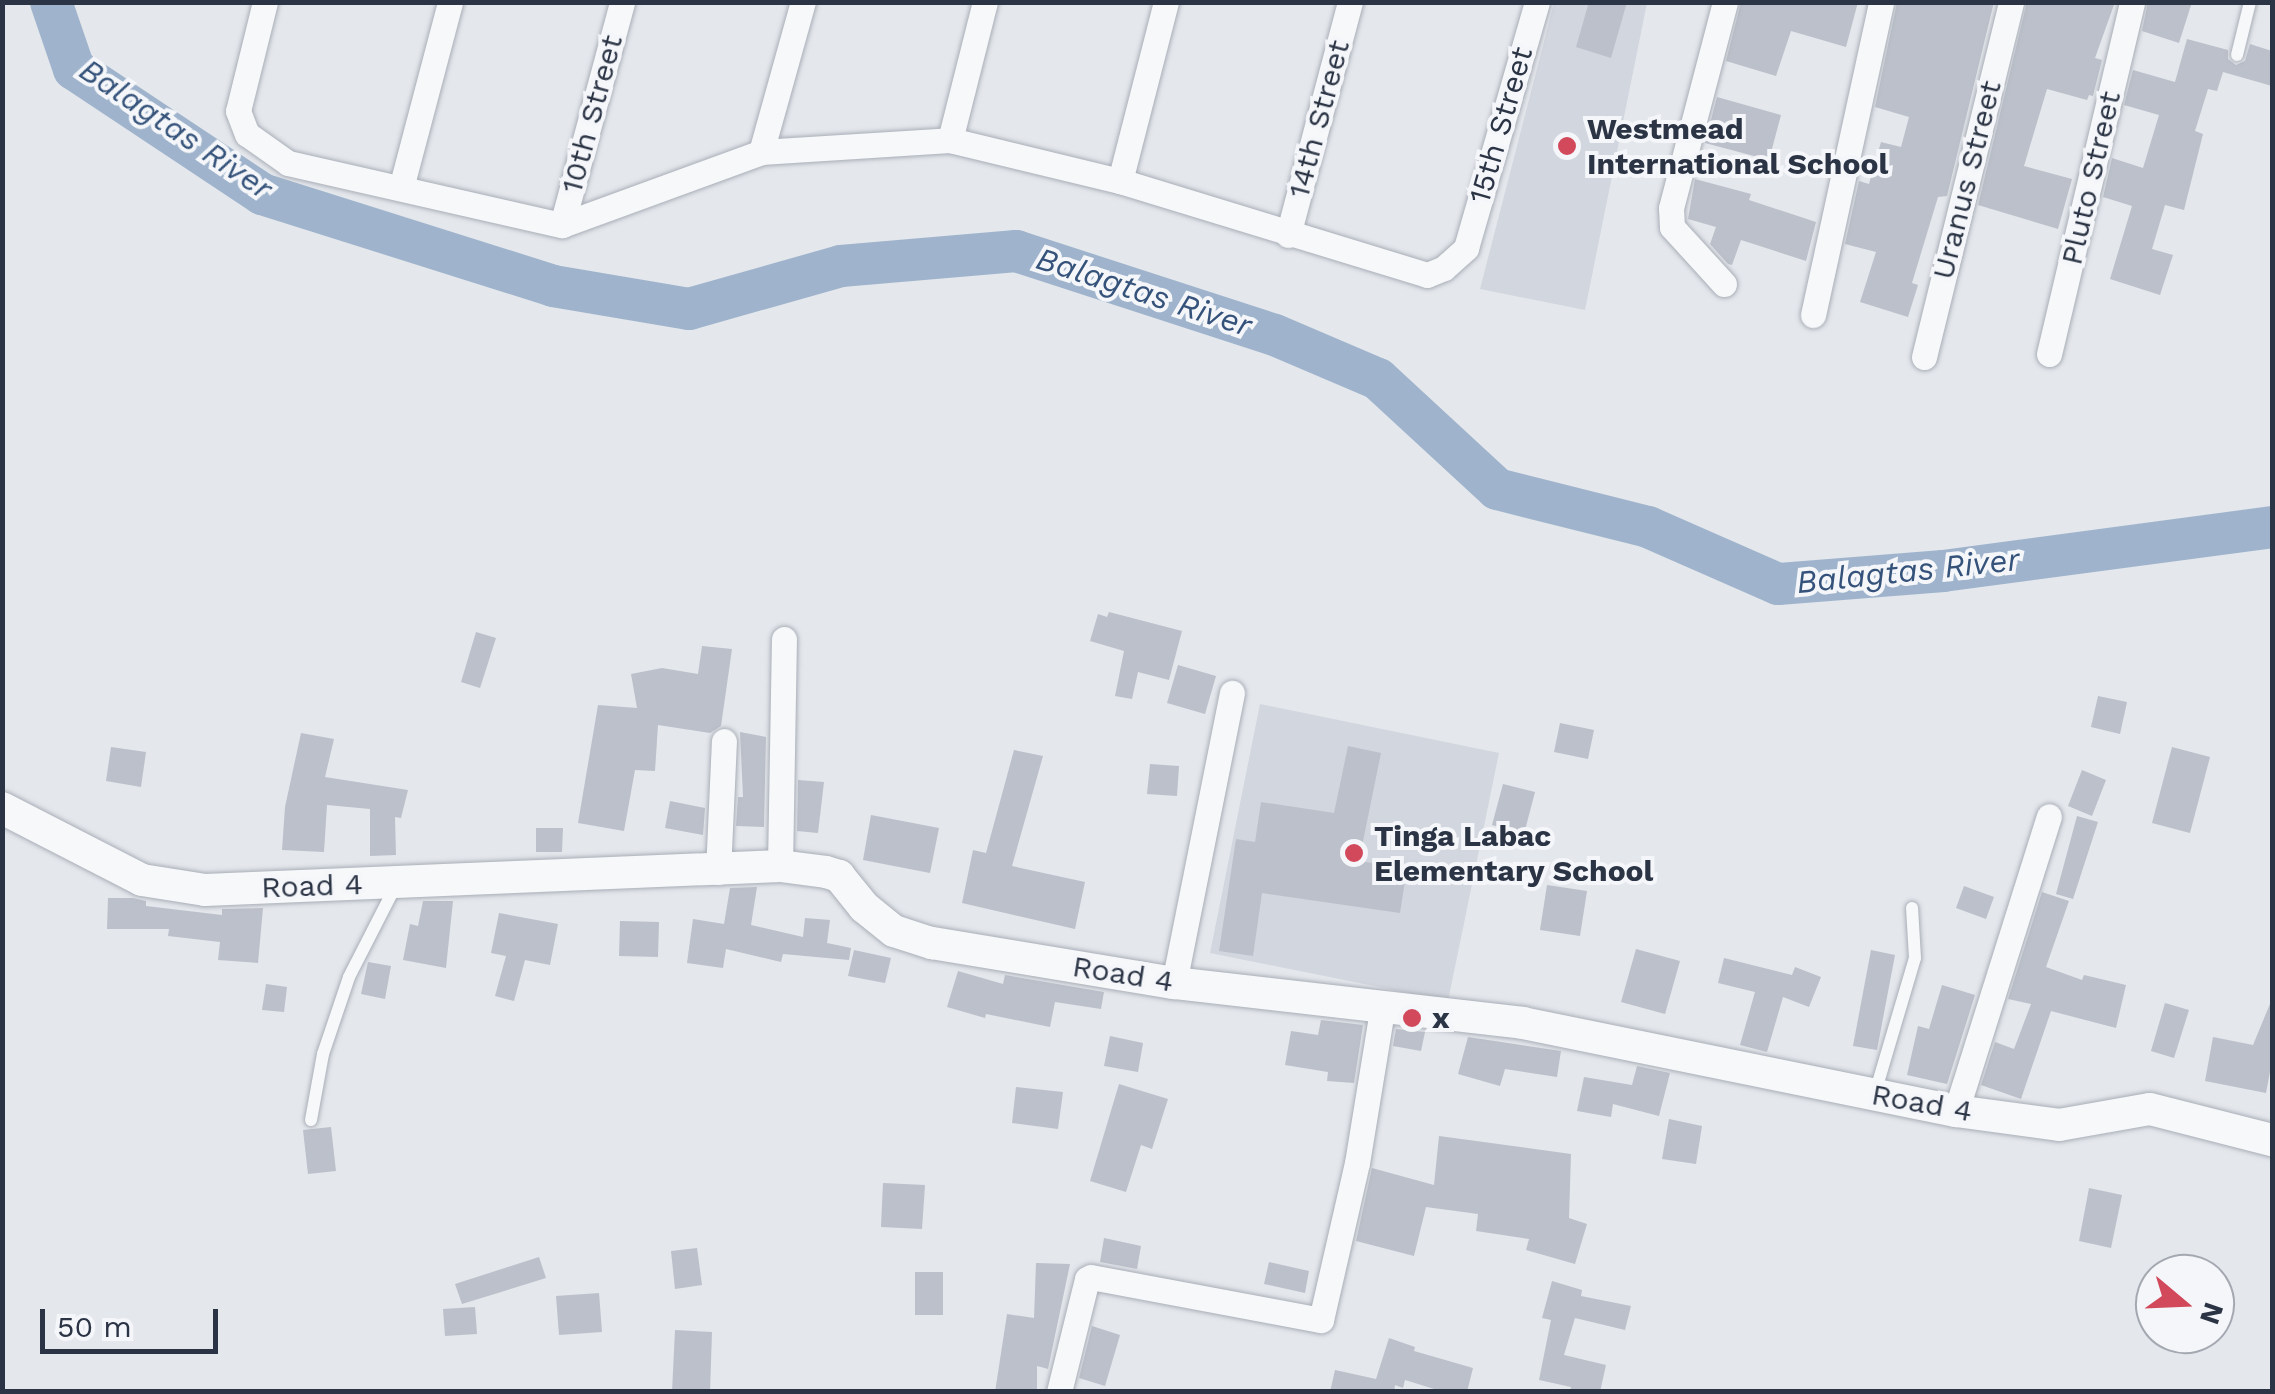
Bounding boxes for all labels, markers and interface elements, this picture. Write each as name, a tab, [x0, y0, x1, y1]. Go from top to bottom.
street label: 10th Street	[554, 31, 630, 197]
street label: 14th Street	[1281, 36, 1357, 202]
street label: 15th Street	[1462, 43, 1540, 207]
water label: Balagtas River	[72, 50, 280, 208]
street label: Uranus Street	[1925, 77, 2009, 283]
street label: Pluto Street	[2054, 88, 2128, 268]
place label: Westmead International School	[1587, 111, 1889, 182]
marker: Westmead International School	[1556, 135, 1578, 157]
water label: Balagtas River	[1031, 239, 1257, 345]
water label: Balagtas River	[1794, 540, 2022, 602]
place label: Tinga Labac Elementary School	[1374, 818, 1654, 888]
marker: Tinga Labac Elementary School	[1343, 842, 1365, 864]
street label: Road 4	[261, 866, 363, 906]
street label: Road 4	[1070, 948, 1176, 1000]
place label: x	[1432, 1000, 1450, 1036]
marker: x	[1401, 1007, 1423, 1029]
street label: Road 4	[1869, 1076, 1975, 1130]
north arrow	[2135, 1254, 2235, 1354]
scale bar	[45, 1289, 222, 1351]
text: N	[2193, 1298, 2231, 1328]
text: 50 m	[57, 1309, 132, 1344]

